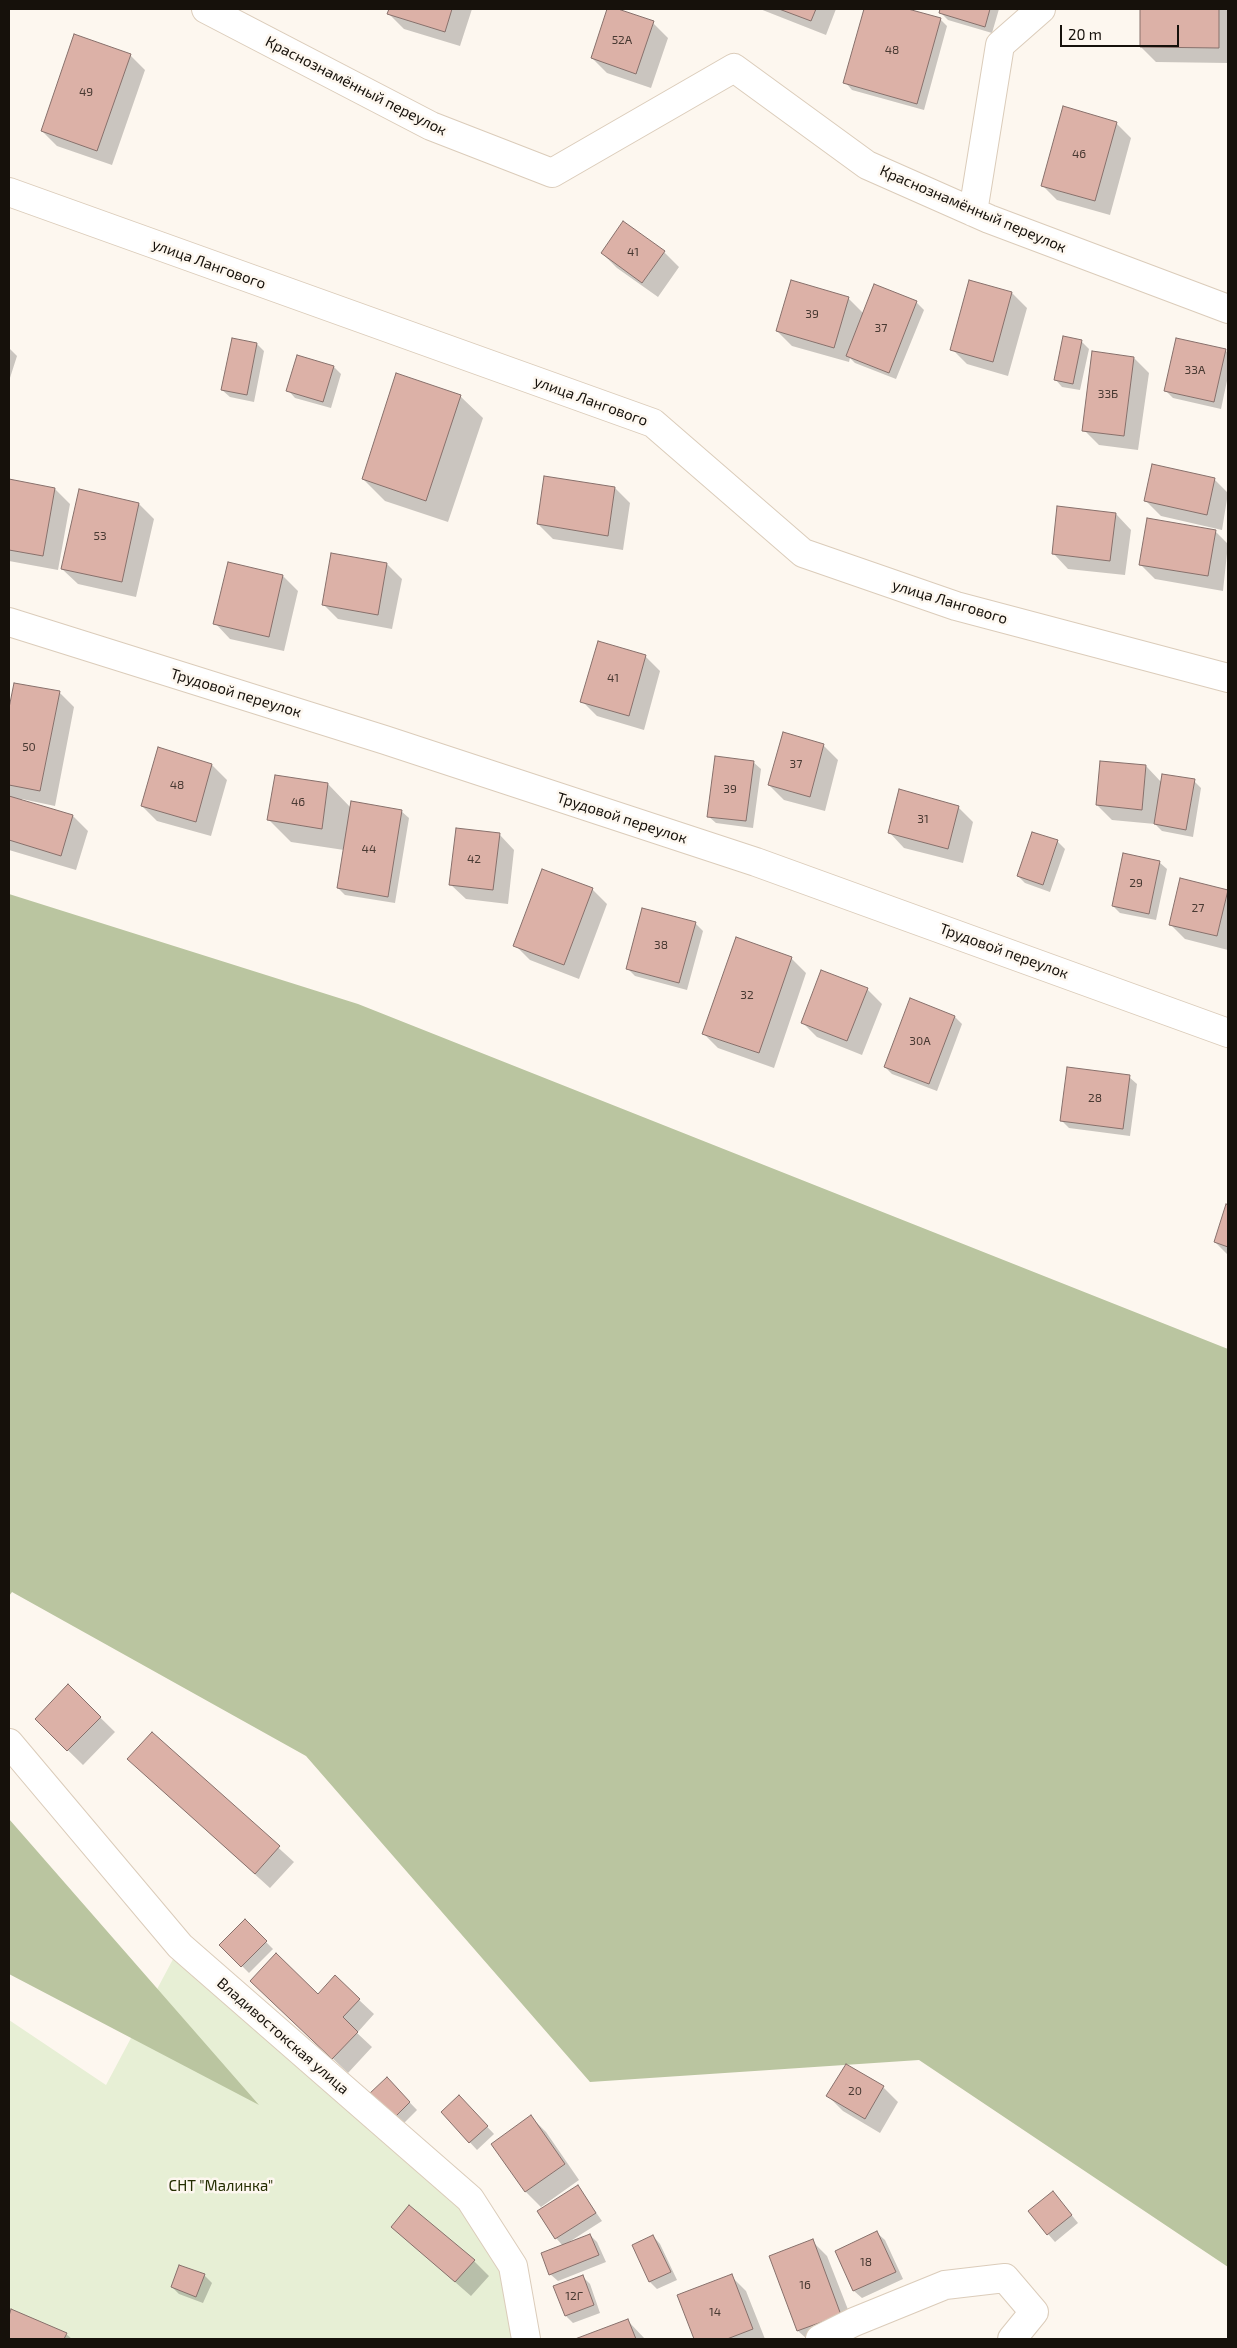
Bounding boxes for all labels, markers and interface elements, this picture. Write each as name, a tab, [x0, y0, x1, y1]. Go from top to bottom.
scale bar	[1062, 15, 1181, 47]
text: 20 m	[1068, 25, 1102, 43]
street label: Краснознамённый переулок	[262, 32, 450, 140]
house number: 52А	[612, 33, 632, 47]
house number: 48	[885, 43, 899, 57]
house number: 49	[79, 85, 93, 99]
house number: 46	[1072, 147, 1086, 161]
street label: Краснознамённый переулок	[877, 161, 1069, 257]
street label: улица Лангового	[150, 235, 268, 293]
house number: 41	[627, 245, 639, 259]
house number: 39	[805, 307, 819, 321]
house number: 37	[875, 321, 887, 335]
house number: 33А	[1185, 363, 1205, 377]
street label: улица Лангового	[532, 372, 650, 430]
house number: 33Б	[1098, 387, 1118, 401]
house number: 53	[93, 529, 107, 543]
street label: улица Лангового	[890, 576, 1010, 628]
street label: Трудовой переулок	[168, 665, 304, 721]
house number: 41	[607, 671, 619, 685]
house number: 50	[22, 740, 36, 754]
house number: 37	[790, 757, 802, 771]
house number: 48	[170, 778, 184, 792]
house number: 39	[723, 782, 737, 796]
street label: Трудовой переулок	[555, 788, 689, 848]
house number: 46	[291, 795, 305, 809]
house number: 31	[917, 812, 929, 826]
house number: 44	[362, 842, 376, 856]
house number: 42	[467, 852, 481, 866]
house number: 29	[1129, 876, 1143, 890]
house number: 27	[1192, 901, 1204, 915]
street label: Трудовой переулок	[937, 919, 1071, 983]
house number: 38	[654, 938, 668, 952]
house number: 32	[740, 988, 754, 1002]
house number: 30А	[909, 1034, 931, 1048]
house number: 28	[1088, 1091, 1102, 1105]
street label: Владивостокская улица	[213, 1974, 353, 2098]
house number: 20	[848, 2084, 862, 2098]
park label: СНТ "Малинка"	[169, 2177, 273, 2195]
house number: 18	[860, 2255, 872, 2269]
house number: 16	[799, 2278, 811, 2292]
house number: 12Г	[565, 2289, 583, 2303]
house number: 14	[709, 2305, 721, 2319]

